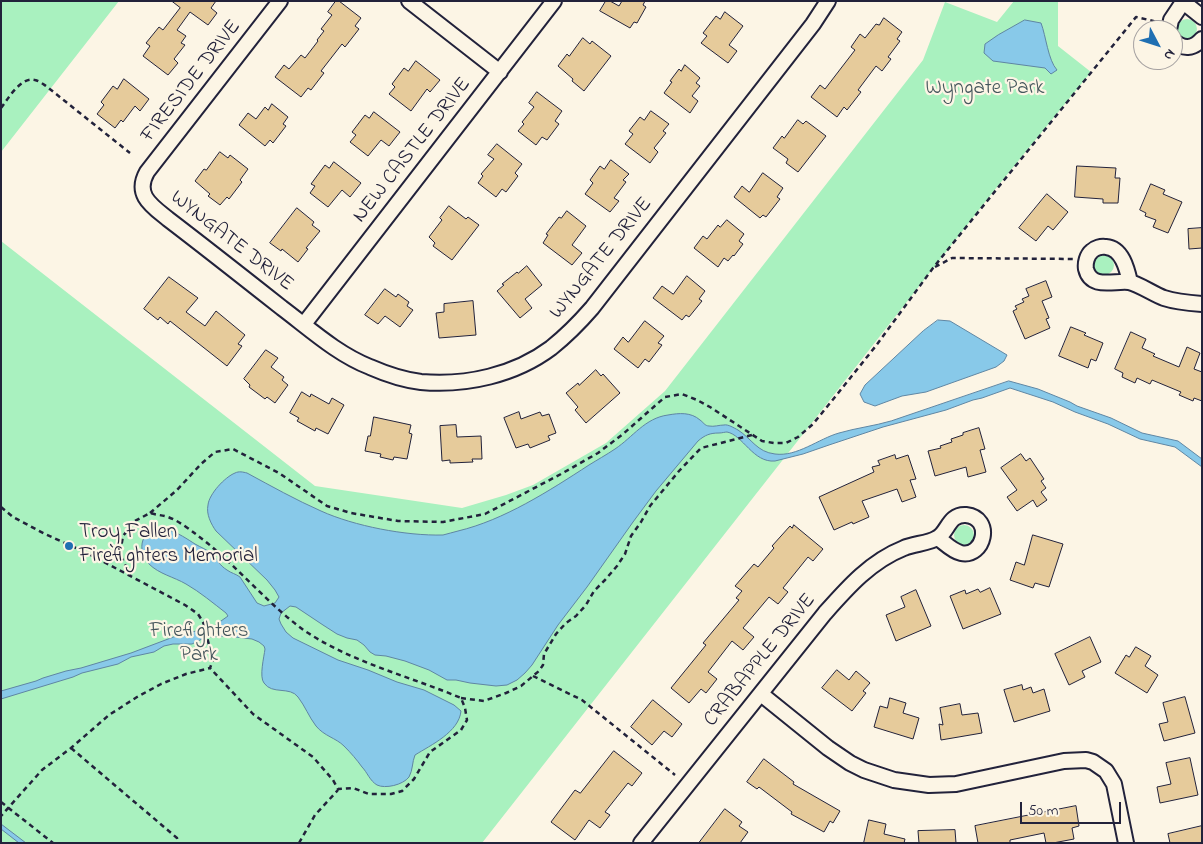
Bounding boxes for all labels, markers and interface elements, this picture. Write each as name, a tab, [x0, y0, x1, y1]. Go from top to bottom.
street label: FIRESIDE DRIVE	[137, 16, 247, 148]
north arrow	[1133, 20, 1183, 70]
text: N	[1158, 44, 1180, 65]
street label: NEW CASTLE DRIVE	[348, 73, 478, 229]
park label: Wyngate Park	[926, 77, 1044, 103]
street label: WYNGATE DRIVE	[164, 186, 298, 298]
street label: WYNGATE DRIVE	[545, 193, 659, 325]
place label: Troy Fallen Firefighters Memorial	[79, 521, 258, 571]
marker: Troy Fallen Firefighters Memorial	[63, 540, 75, 552]
street label: CRABAPPLE DRIVE	[700, 589, 822, 733]
park label: Firefighters Park	[149, 620, 249, 670]
scale bar	[1023, 792, 1124, 824]
text: 50 m	[1028, 800, 1058, 822]

